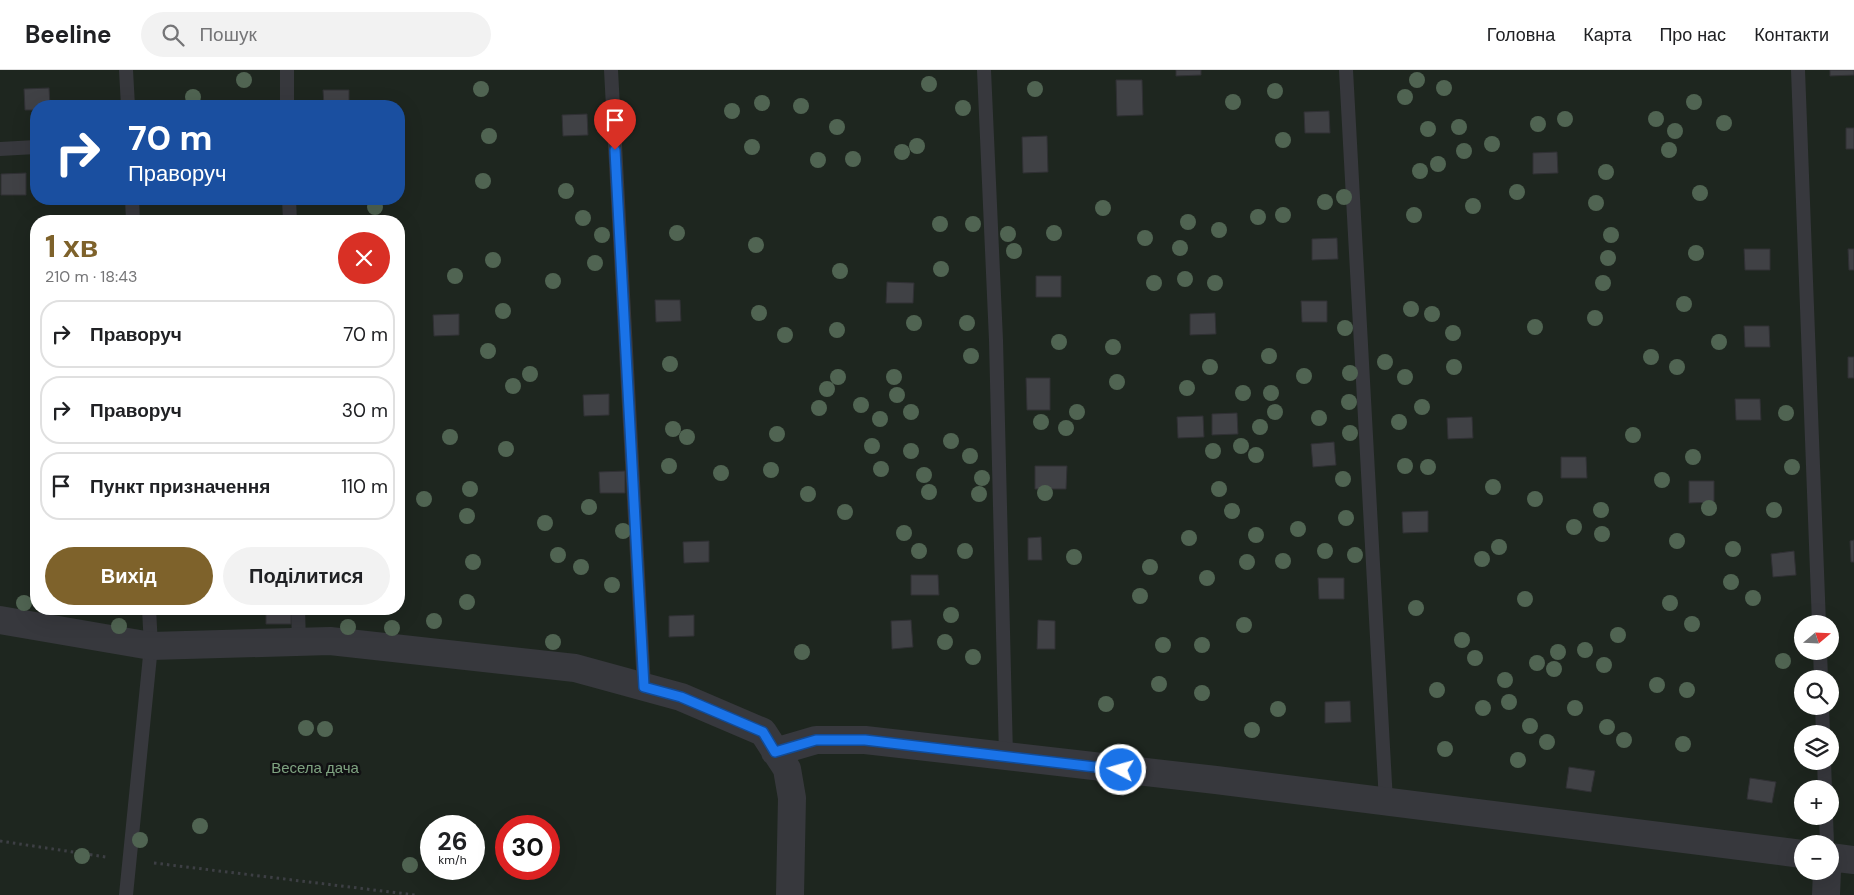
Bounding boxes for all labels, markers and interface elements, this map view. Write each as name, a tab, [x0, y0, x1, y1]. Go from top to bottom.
search box	[141, 12, 491, 57]
text: Beeline	[25, 19, 111, 50]
icon: search	[159, 21, 187, 49]
text: Пошук	[199, 22, 257, 47]
text: Головна	[1487, 23, 1555, 47]
text: Карта	[1583, 23, 1631, 47]
text: Про нас	[1659, 23, 1726, 47]
text: Контакти	[1754, 23, 1829, 47]
pin	[594, 99, 636, 150]
icon: arrive	[601, 106, 629, 134]
text: 70 m	[128, 115, 212, 161]
icon: right	[45, 120, 110, 185]
text: Праворуч	[128, 159, 226, 188]
text: 1 хв	[45, 227, 98, 266]
button: close	[338, 232, 390, 284]
text: 210 m · 18:43	[45, 266, 137, 287]
icon: right	[47, 320, 75, 348]
text: Праворуч	[90, 322, 182, 347]
text: 70 m	[343, 322, 388, 347]
icon: right	[47, 396, 75, 424]
text: Праворуч	[90, 398, 182, 423]
text: 30 m	[342, 398, 388, 423]
icon: arrive	[47, 472, 75, 500]
text: Пункт призначення	[90, 474, 270, 499]
text: 110 m	[341, 474, 388, 499]
button: Вихід	[45, 547, 213, 605]
button: Поділитися	[223, 547, 390, 605]
north arrow	[1794, 615, 1839, 660]
map controls	[1794, 615, 1839, 880]
button: search	[1794, 670, 1839, 715]
button: layers	[1794, 725, 1839, 770]
position arrow	[1094, 743, 1146, 795]
park label: Весела дача	[271, 758, 360, 778]
button: +	[1794, 780, 1839, 825]
speed limit sign: 30	[495, 815, 560, 880]
text: 26	[437, 825, 468, 858]
button: −	[1794, 835, 1839, 880]
text: km/h	[438, 852, 467, 868]

